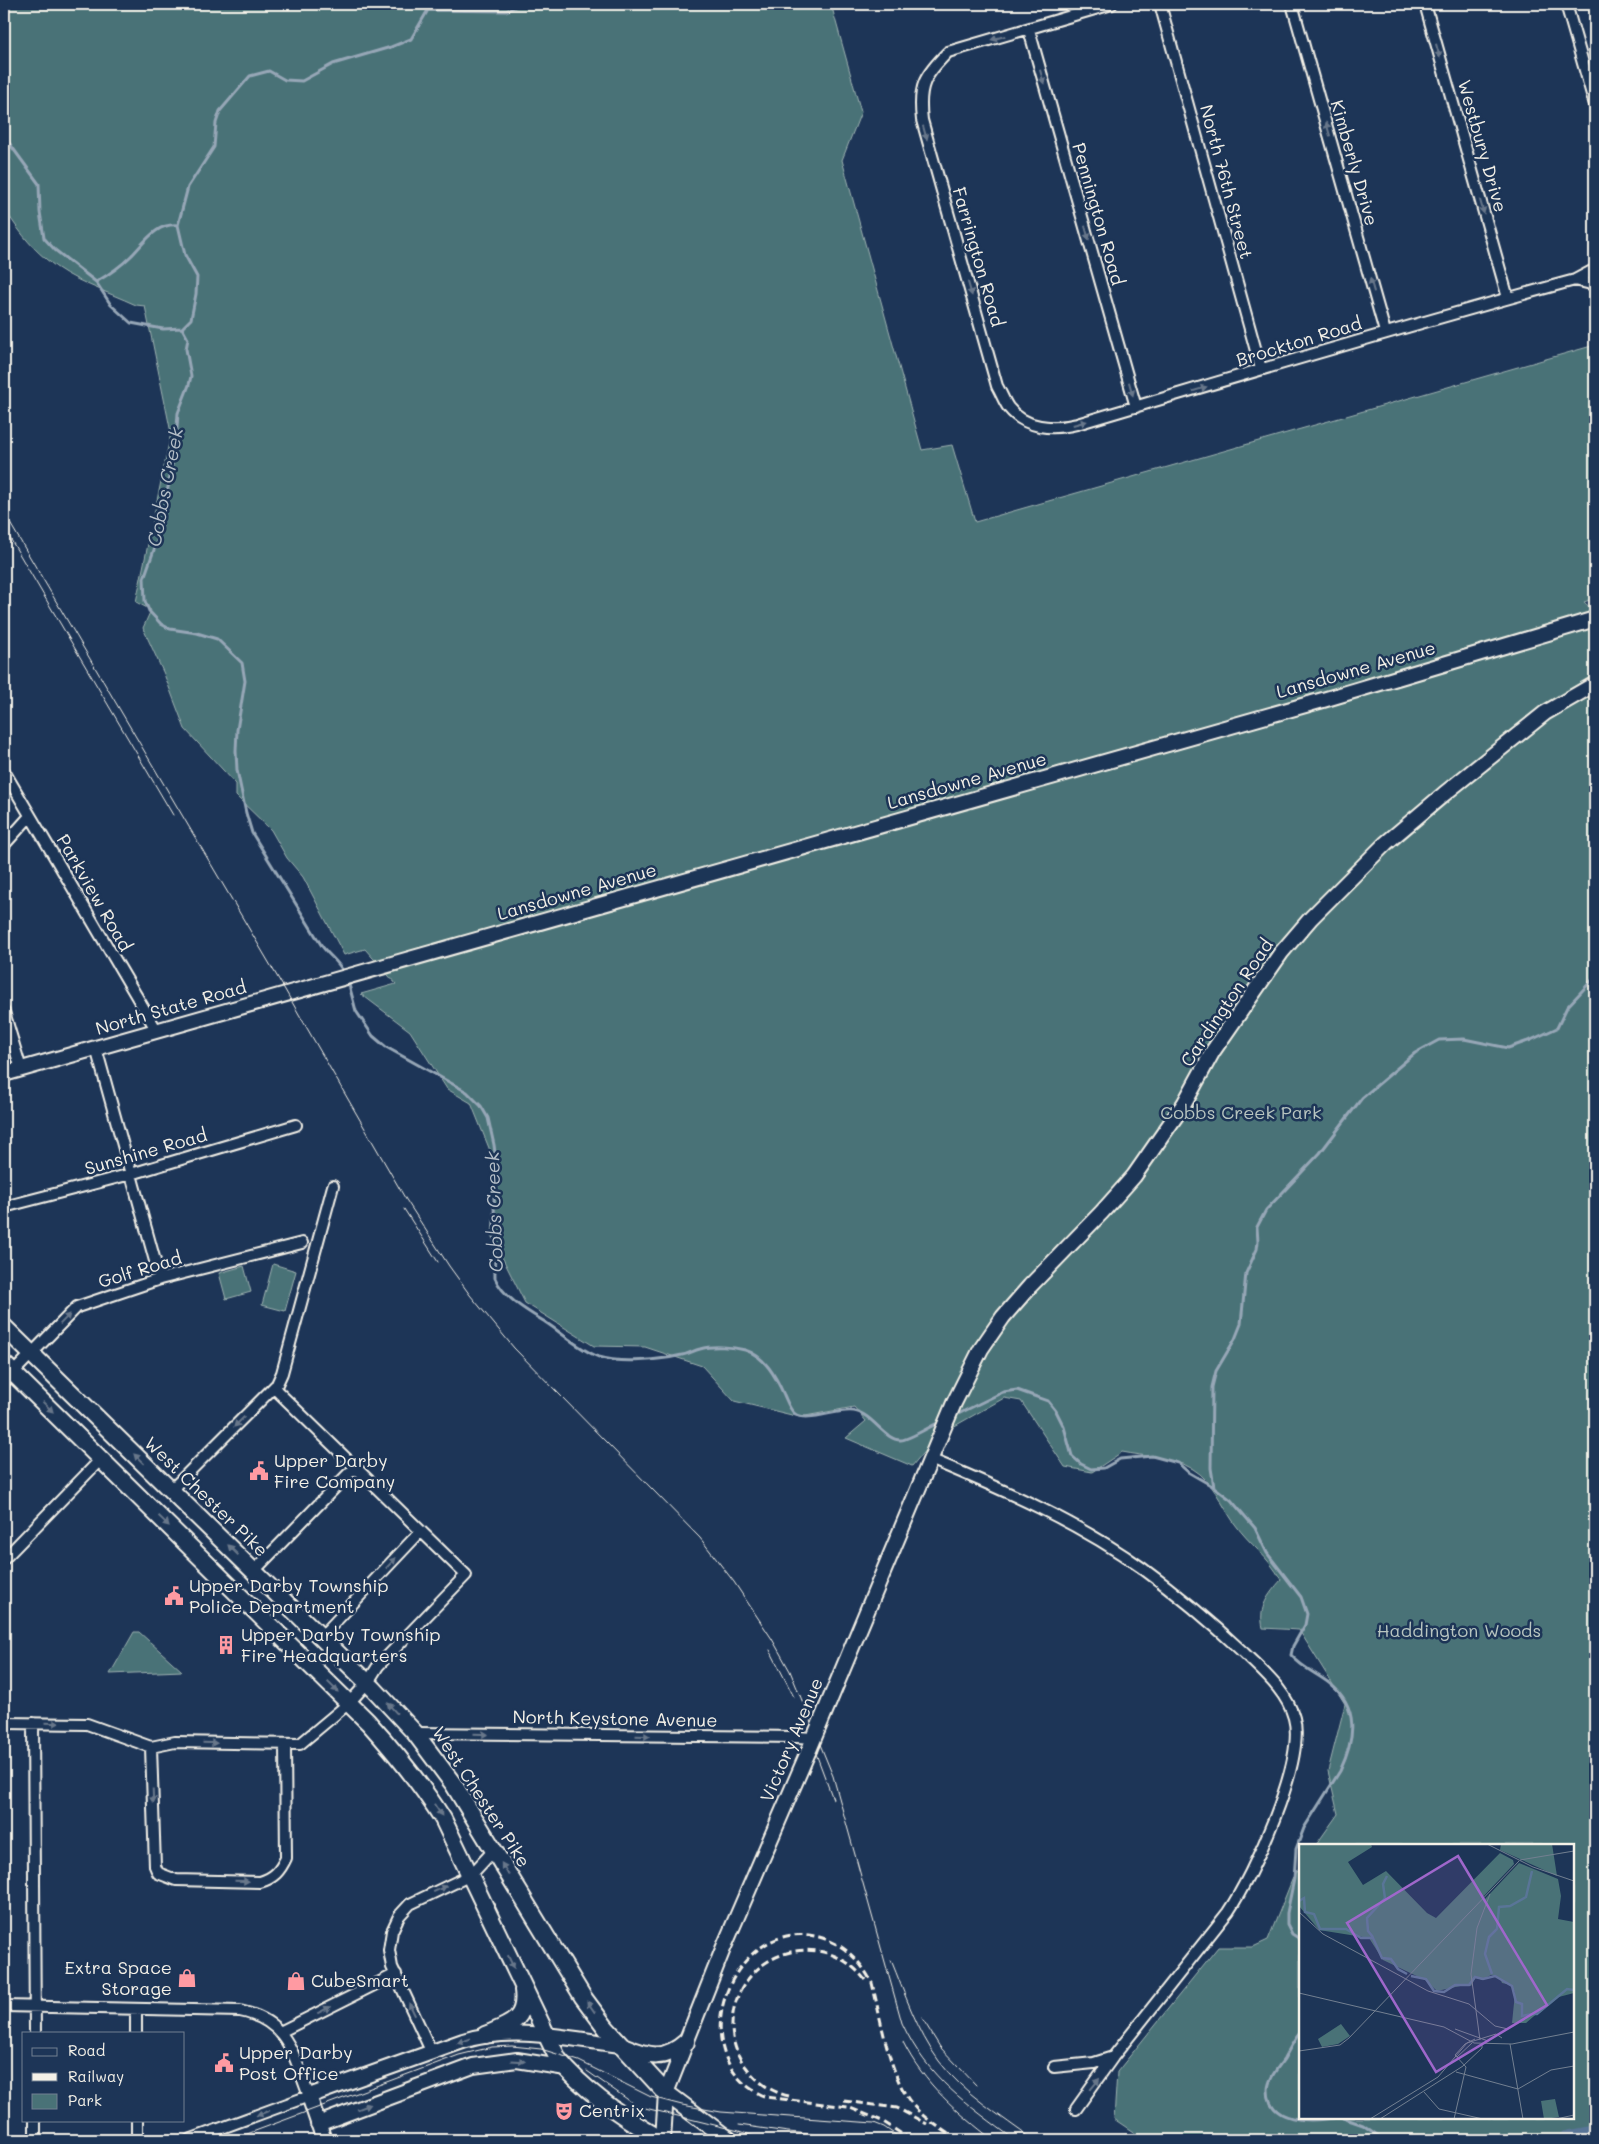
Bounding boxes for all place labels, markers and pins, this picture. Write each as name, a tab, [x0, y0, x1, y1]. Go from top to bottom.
place label: Upper Darby Fire Company	[274, 1448, 395, 1493]
public building icon: Upper Darby Fire Company	[248, 1460, 270, 1482]
place label: Upper Darby Township Police Department	[189, 1573, 389, 1618]
public building icon: Upper Darby Township Police Department	[163, 1585, 185, 1607]
place label: Upper Darby Township Fire Headquarters	[241, 1622, 441, 1667]
building icon: Upper Darby Township Fire Headquarters	[215, 1634, 237, 1656]
place label: Extra Space Storage	[64, 1955, 172, 2000]
shop icon: Extra Space Storage	[176, 1967, 198, 1989]
place label: CubeSmart	[311, 1968, 409, 1992]
shop icon: CubeSmart	[285, 1970, 307, 1992]
place label: Upper Darby Post Office	[239, 2040, 353, 2085]
public building icon: Upper Darby Post Office	[213, 2052, 235, 2074]
place label: Centrix	[579, 2098, 645, 2122]
theatre icon: Centrix	[553, 2100, 575, 2122]

